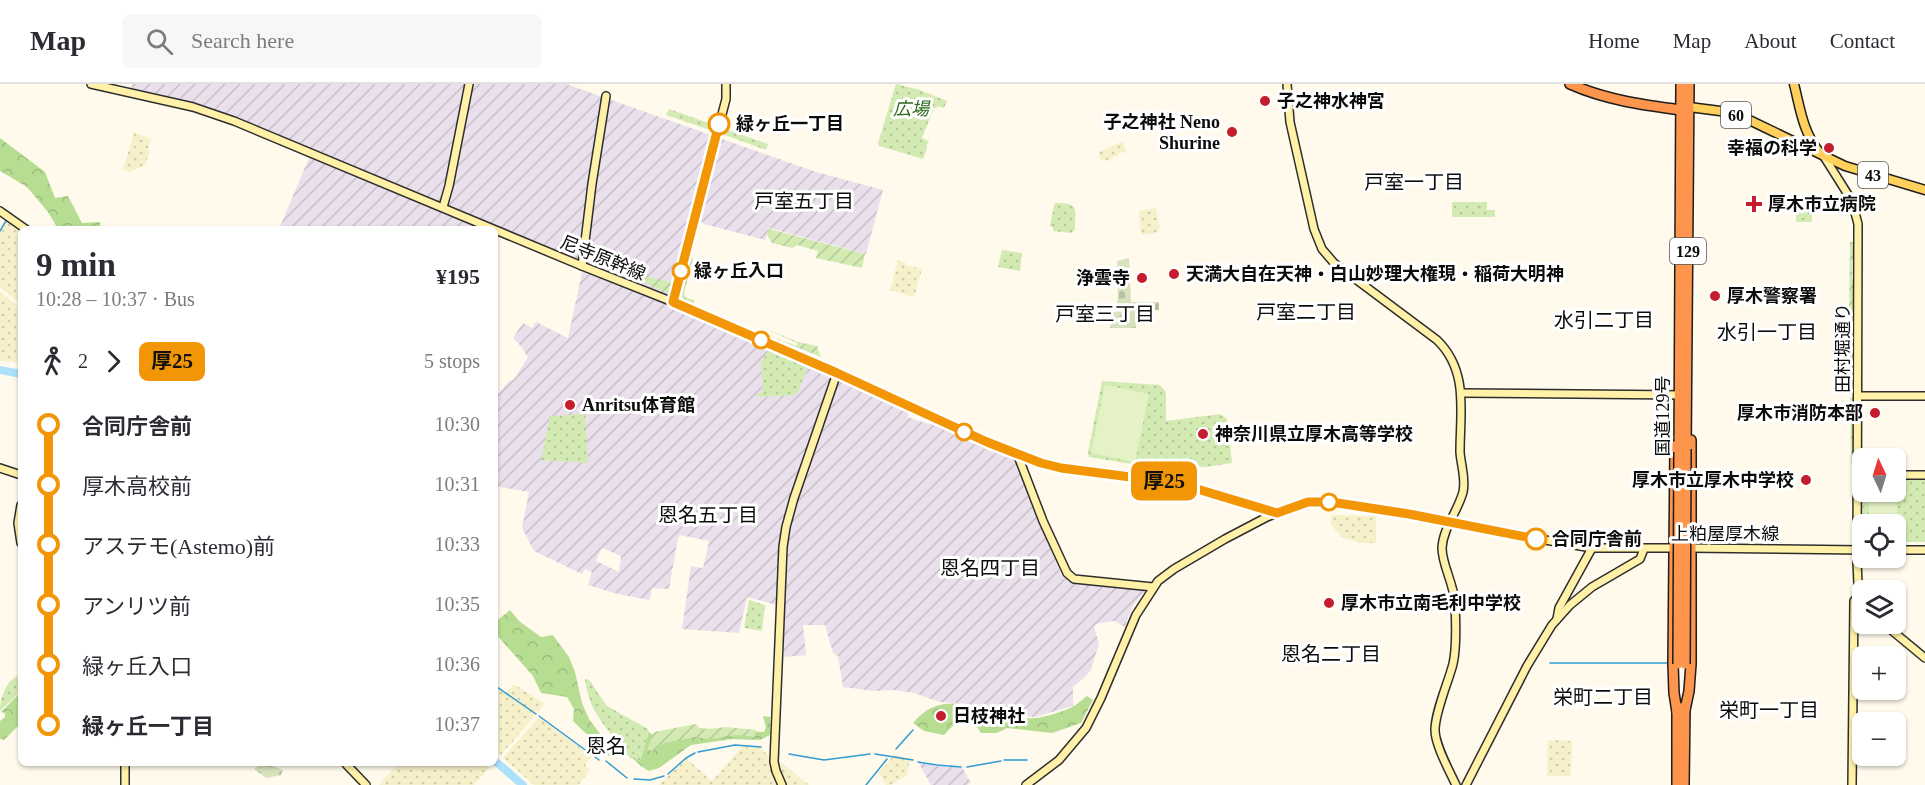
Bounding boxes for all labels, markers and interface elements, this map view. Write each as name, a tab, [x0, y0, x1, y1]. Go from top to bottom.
search box	[122, 14, 542, 68]
text: Map	[30, 25, 86, 56]
icon: search	[143, 25, 176, 58]
text: Search here	[191, 28, 294, 53]
text: Home	[1588, 29, 1640, 53]
text: Map	[1673, 29, 1711, 53]
text: About	[1744, 29, 1797, 53]
text: Contact	[1830, 29, 1895, 53]
place label: 子之神水神宮	[1277, 91, 1385, 111]
marker: 子之神水神宮	[1258, 94, 1272, 108]
park label: 広場	[893, 99, 931, 119]
road number: 60	[1721, 102, 1751, 128]
place label: 子之神社 Neno Shurine	[1104, 112, 1220, 153]
marker: 緑ヶ丘一丁目	[708, 113, 730, 135]
place label: 緑ヶ丘一丁目	[736, 114, 844, 134]
marker: 子之神社 Neno Shurine	[1225, 125, 1239, 139]
place label: 幸福の科学	[1727, 138, 1817, 158]
marker: 幸福の科学	[1822, 141, 1836, 155]
road number: 43	[1858, 162, 1888, 188]
district label: 戸室一丁目	[1364, 171, 1464, 193]
district label: 戸室五丁目	[754, 190, 854, 212]
place label: 厚木市立病院	[1768, 194, 1876, 214]
marker: 厚木市立病院	[1745, 195, 1763, 213]
street label: 尼寺原幹線	[558, 232, 648, 284]
road number: 129	[1670, 238, 1706, 264]
text: 9 min	[36, 247, 116, 283]
place label: 緑ヶ丘入口	[694, 261, 784, 281]
marker: 緑ヶ丘入口	[672, 262, 690, 280]
text: ¥195	[436, 264, 480, 289]
place label: 天満大自在天神・白山妙理大権現・稲荷大明神	[1186, 264, 1564, 284]
marker: 天満大自在天神・白山妙理大権現・稲荷大明神	[1167, 267, 1181, 281]
place label: 浄雲寺	[1076, 268, 1130, 288]
marker: 浄雲寺	[1135, 271, 1149, 285]
place label: 厚木警察署	[1727, 286, 1817, 306]
text: 10:28 – 10:37 · Bus	[36, 288, 195, 310]
marker: 厚木警察署	[1708, 289, 1722, 303]
district label: 戸室二丁目	[1256, 301, 1356, 323]
district label: 戸室三丁目	[1055, 303, 1155, 325]
street label: 田村堀通り	[1833, 303, 1853, 393]
district label: 水引二丁目	[1554, 309, 1654, 331]
district label: 水引一丁目	[1717, 321, 1817, 343]
unlabelled marker	[752, 331, 770, 349]
icon: walk	[36, 345, 69, 378]
icon: forward	[97, 345, 130, 378]
text: 厚25	[151, 349, 193, 373]
text: 2	[78, 350, 88, 372]
text: 5 stops	[424, 350, 480, 372]
street label: 国道129号	[1653, 376, 1673, 457]
place label: Anritsu体育館	[582, 395, 695, 415]
marker: Anritsu体育館	[563, 398, 577, 412]
place label: 厚木市消防本部	[1737, 403, 1863, 423]
marker: 厚木市消防本部	[1868, 406, 1882, 420]
text: 10:30	[434, 413, 480, 435]
text: 合同庁舎前	[82, 414, 192, 439]
unlabelled marker	[955, 423, 973, 441]
place label: 神奈川県立厚木高等学校	[1215, 424, 1413, 444]
marker: 神奈川県立厚木高等学校	[1196, 427, 1210, 441]
north arrow	[1852, 448, 1906, 502]
map controls	[1852, 448, 1906, 766]
line badge: 厚25	[1130, 462, 1198, 500]
text: 厚25	[1143, 469, 1185, 493]
place label: 厚木市立厚木中学校	[1632, 470, 1794, 490]
text: 10:31	[434, 473, 480, 495]
marker: 厚木市立厚木中学校	[1799, 473, 1813, 487]
text: 厚木高校前	[82, 474, 192, 499]
unlabelled marker	[1320, 493, 1338, 511]
district label: 恩名五丁目	[658, 504, 758, 526]
button: locate	[1852, 514, 1906, 568]
street label: 上粕屋厚木線	[1671, 524, 1779, 544]
marker: 合同庁舎前	[1525, 528, 1547, 550]
place label: 合同庁舎前	[1552, 529, 1642, 549]
text: 10:33	[434, 533, 480, 555]
text: アステモ(Astemo)前	[82, 534, 275, 559]
district label: 恩名四丁目	[940, 557, 1040, 579]
button: layers	[1852, 580, 1906, 634]
text: 10:35	[434, 593, 480, 615]
place label: 厚木市立南毛利中学校	[1341, 593, 1521, 613]
text: アンリツ前	[82, 594, 191, 619]
marker: 厚木市立南毛利中学校	[1322, 596, 1336, 610]
district label: 恩名二丁目	[1281, 643, 1381, 665]
button: +	[1852, 646, 1906, 700]
text: 10:36	[434, 653, 480, 675]
text: 緑ヶ丘入口	[82, 654, 192, 679]
district label: 栄町二丁目	[1553, 686, 1653, 708]
district label: 栄町一丁目	[1719, 699, 1819, 721]
place label: 日枝神社	[953, 706, 1025, 726]
marker: 日枝神社	[934, 709, 948, 723]
button: −	[1852, 712, 1906, 766]
text: 10:37	[434, 713, 480, 735]
text: 緑ヶ丘一丁目	[82, 714, 214, 739]
district label: 恩名	[586, 735, 626, 757]

